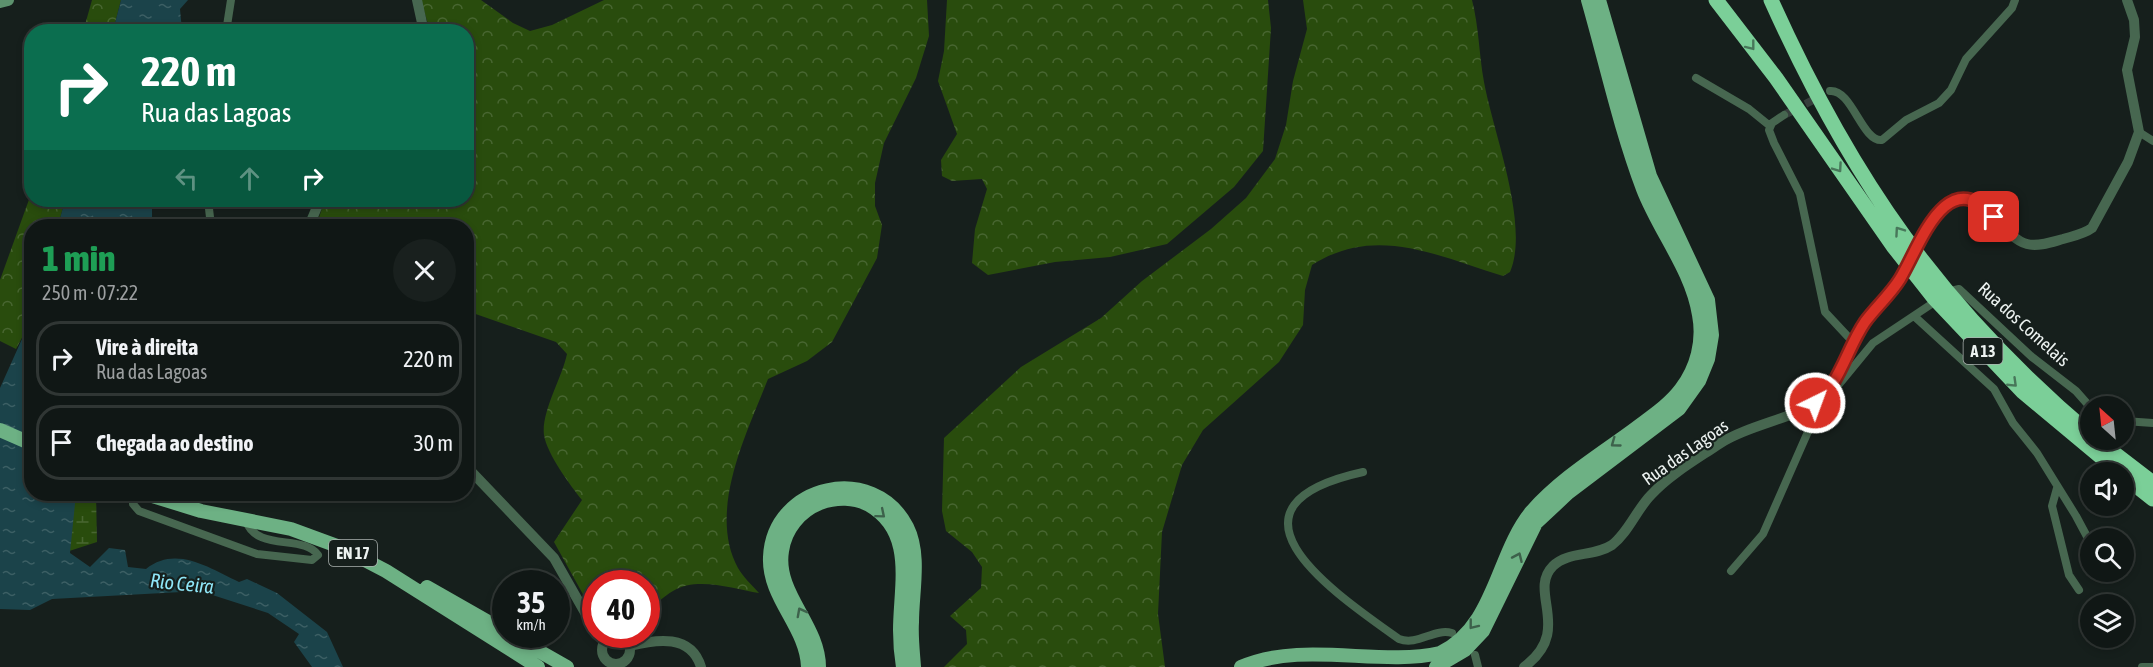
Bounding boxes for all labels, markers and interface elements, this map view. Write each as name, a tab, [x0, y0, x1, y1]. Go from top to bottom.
one-way arrow	[1744, 40, 1755, 51]
text: 220 m	[141, 47, 236, 95]
icon: right	[42, 48, 120, 126]
text: Rua das Lagoas	[141, 97, 291, 128]
one-way arrow	[1831, 161, 1842, 172]
icon: left	[170, 162, 203, 195]
icon: ahead	[233, 162, 266, 195]
icon: right	[296, 162, 329, 195]
pin	[1968, 191, 2019, 242]
icon: arrive	[1977, 200, 2010, 233]
one-way arrow	[1895, 227, 1906, 238]
text: 1 min	[42, 237, 116, 279]
button: close	[393, 239, 456, 302]
street label: Rua dos Comelais	[1974, 277, 2074, 371]
text: 250 m · 07:22	[42, 281, 138, 304]
text: Vire à direita	[96, 334, 198, 360]
road number: A 13	[1964, 338, 2002, 364]
icon: right	[45, 342, 78, 375]
text: 220 m	[403, 346, 453, 372]
text: Rua das Lagoas	[96, 360, 207, 383]
position arrow	[1783, 371, 1847, 435]
one-way arrow	[2006, 375, 2017, 386]
north arrow	[2080, 396, 2134, 450]
map controls	[2080, 396, 2134, 648]
street label: Rua das Lagoas	[1638, 415, 1732, 489]
icon: arrive	[45, 426, 78, 459]
text: Chegada ao destino	[96, 430, 254, 456]
text: 30 m	[413, 430, 453, 456]
one-way arrow	[1611, 436, 1622, 447]
button: sound	[2080, 462, 2134, 516]
one-way arrow	[874, 507, 885, 518]
button: search	[2080, 528, 2134, 582]
road number: EN 17	[329, 540, 377, 566]
one-way arrow	[1511, 552, 1523, 563]
water label: Rio Ceira	[149, 568, 215, 598]
speed limit sign: 40	[582, 570, 660, 648]
text: 35	[517, 585, 545, 619]
button: layers	[2080, 594, 2134, 648]
one-way arrow	[797, 608, 808, 618]
text: km/h	[516, 616, 546, 633]
one-way arrow	[1469, 618, 1480, 629]

